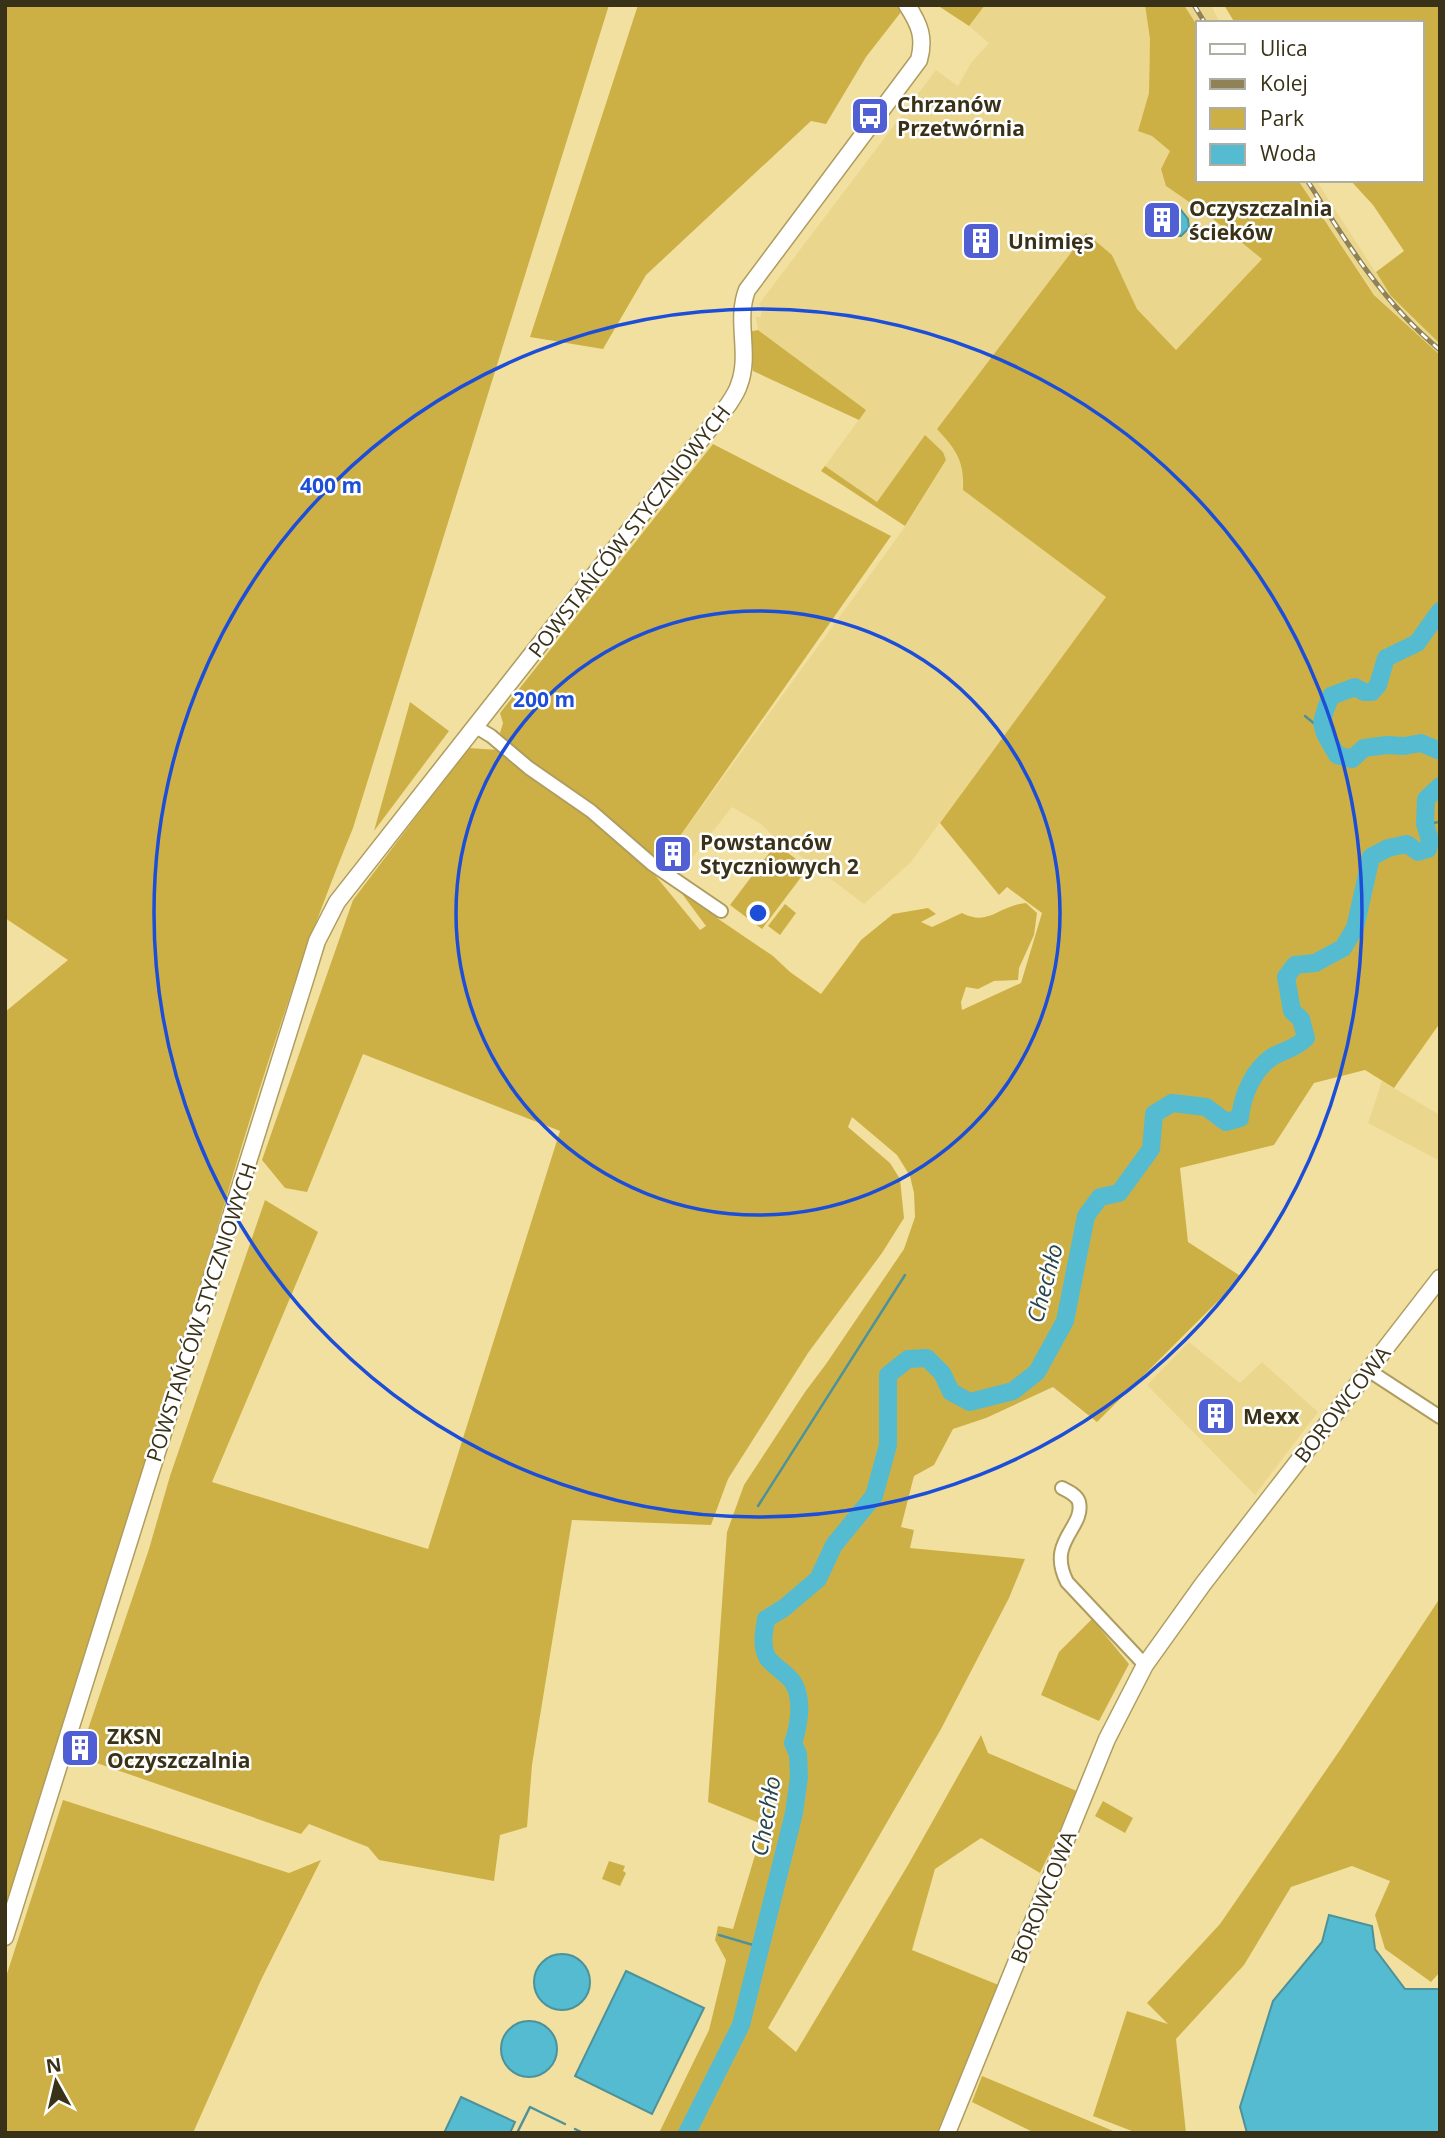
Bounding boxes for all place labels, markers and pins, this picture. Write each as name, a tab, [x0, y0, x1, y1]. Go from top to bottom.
place label: Chrzanów Przetwórnia	[897, 90, 1025, 142]
bus stop icon: Chrzanów Przetwórnia	[849, 95, 891, 137]
place label: Oczyszczalnia ścieków	[1189, 194, 1332, 246]
building icon: Oczyszczalnia ścieków	[1141, 199, 1183, 241]
building icon: Unimięs	[960, 220, 1002, 262]
place label: Unimięs	[1008, 227, 1094, 255]
place label: Powstanców Styczniowych 2	[700, 828, 859, 880]
building icon: Powstanców Styczniowych 2	[652, 833, 694, 875]
centre of rings	[746, 901, 770, 925]
building icon: Mexx	[1195, 1395, 1237, 1437]
place label: Mexx	[1243, 1402, 1300, 1430]
place label: ZKSN Oczyszczalnia	[107, 1722, 250, 1774]
building icon: ZKSN Oczyszczalnia	[59, 1727, 101, 1769]

